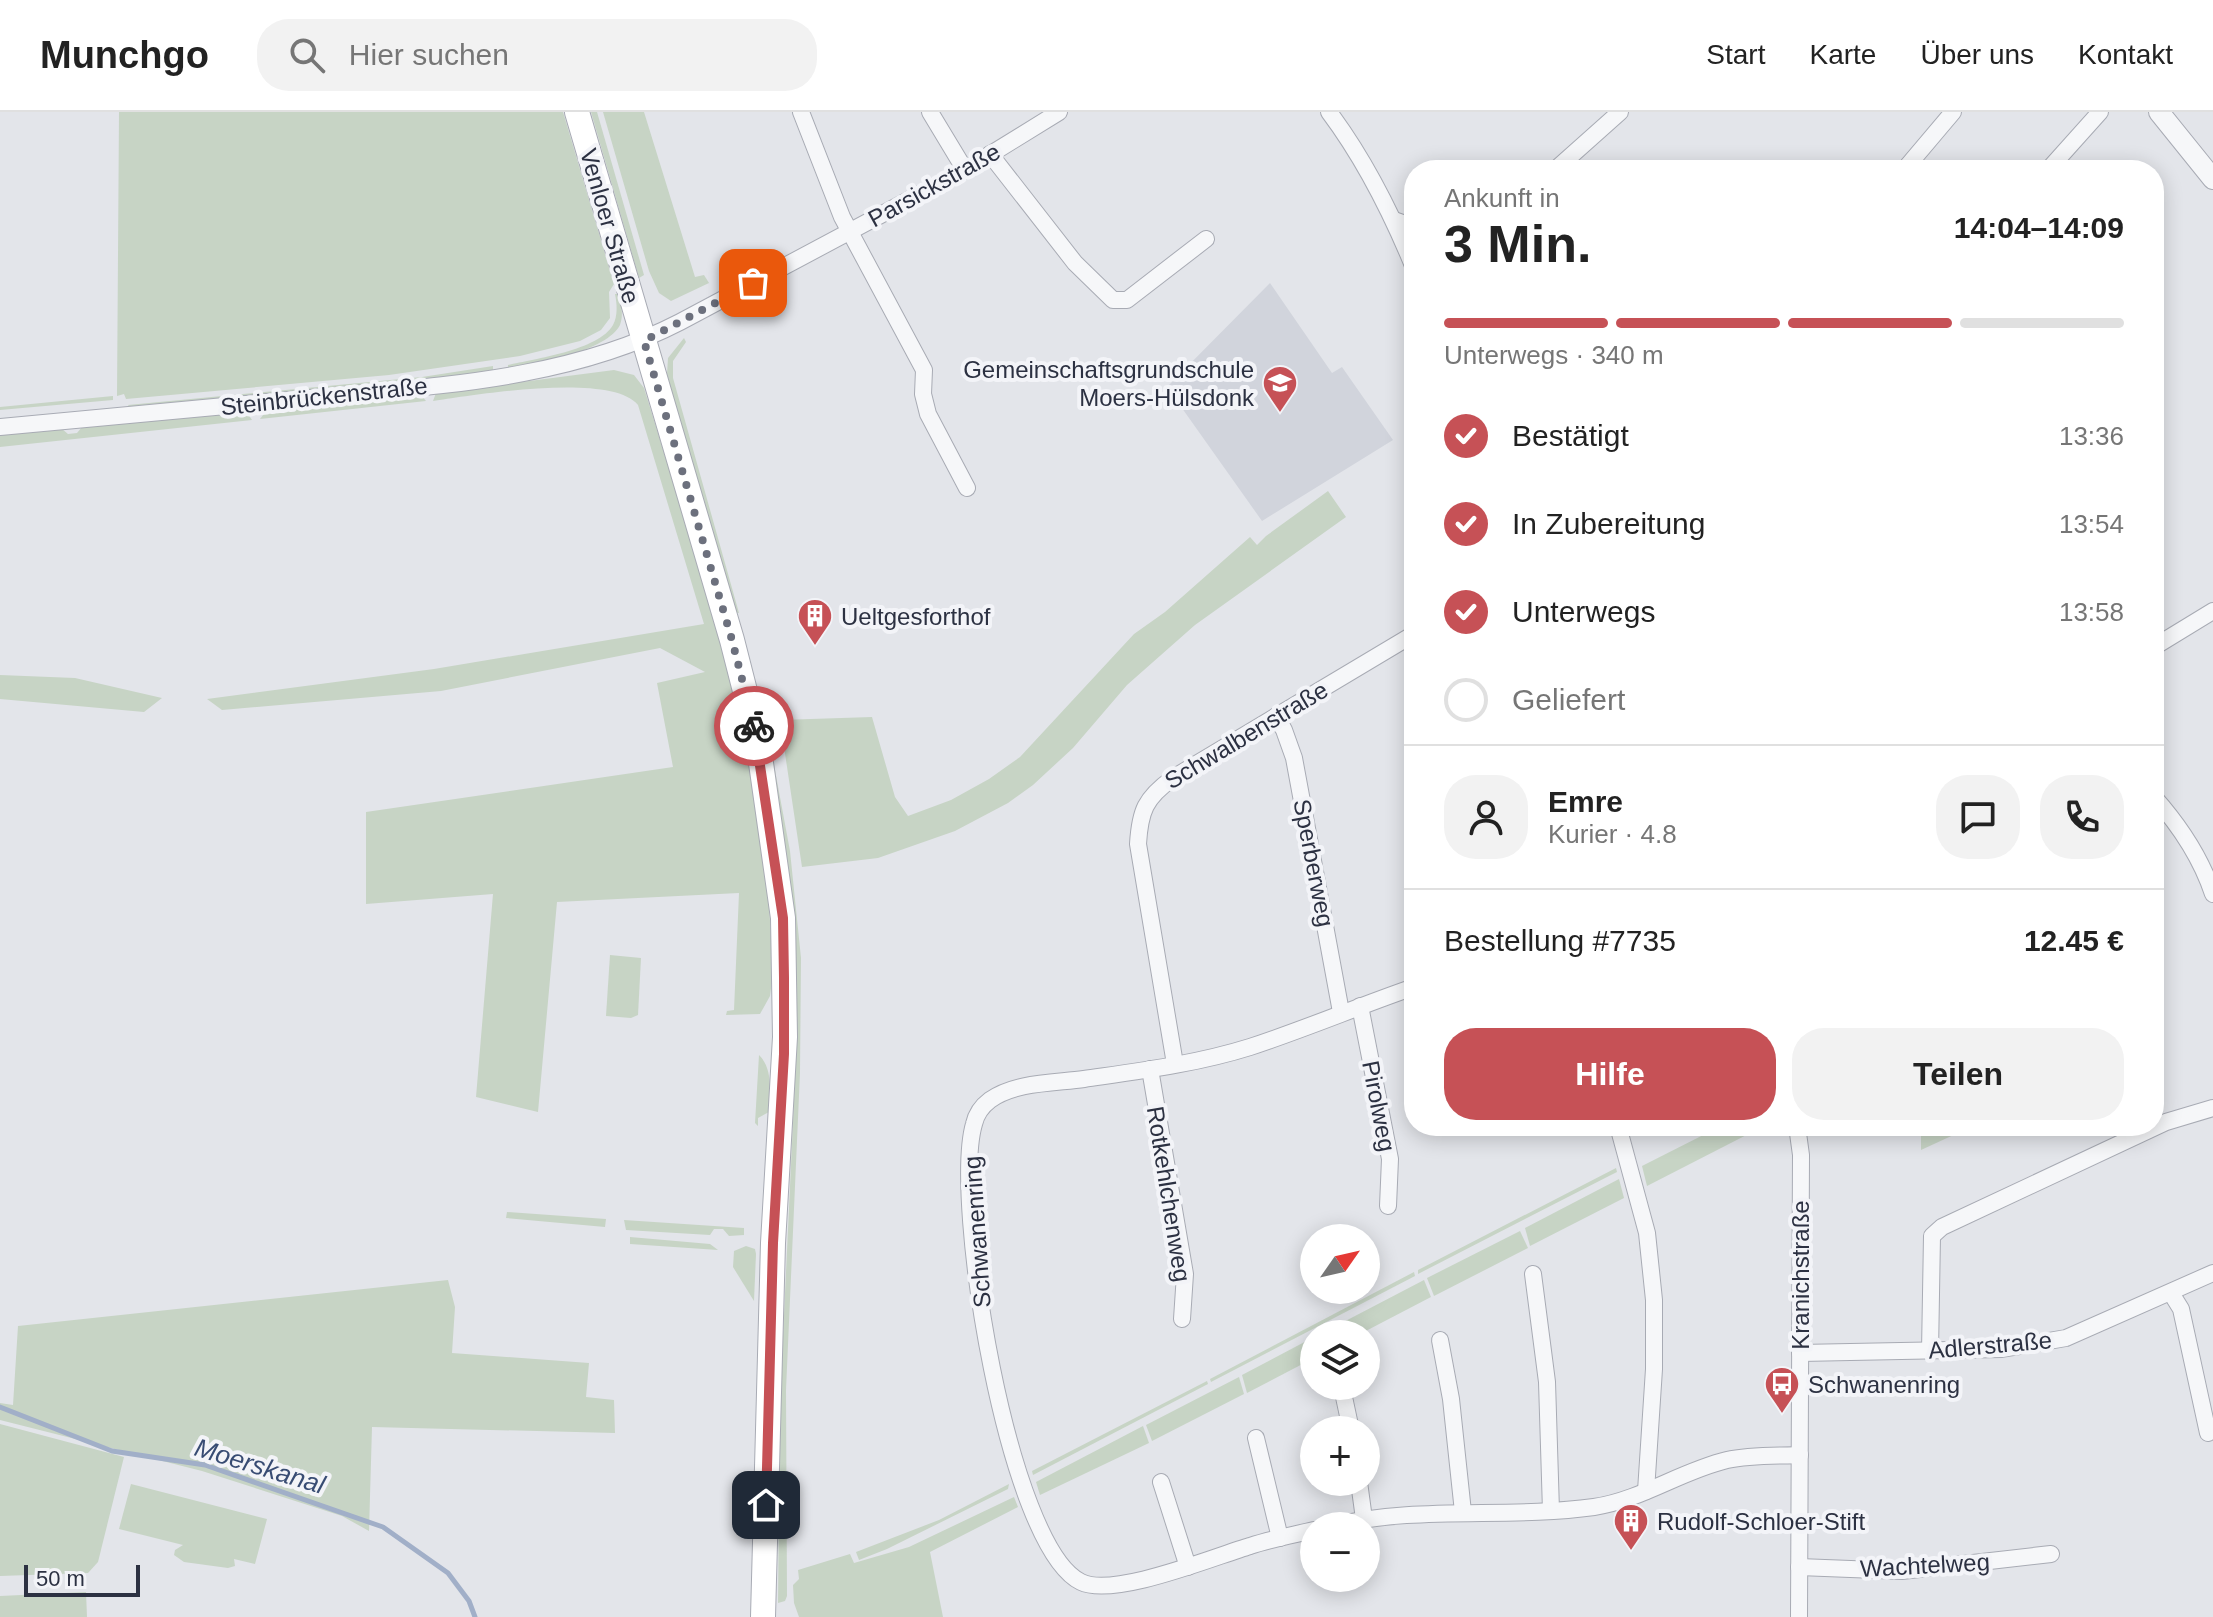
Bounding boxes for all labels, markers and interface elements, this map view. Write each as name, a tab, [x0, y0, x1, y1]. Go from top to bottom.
search box	[257, 19, 817, 91]
icon: search	[285, 33, 329, 77]
text: Munchgo	[40, 34, 209, 76]
text: Hier suchen	[349, 38, 509, 71]
text: Start	[1706, 39, 1765, 70]
text: Karte	[1809, 39, 1876, 70]
text: Über uns	[1920, 39, 2034, 70]
text: Kontakt	[2078, 39, 2173, 70]
street label: Parsickstraße	[863, 138, 1005, 232]
street label: Venloer Straße	[575, 145, 645, 307]
text: Ankunft in	[1444, 183, 1560, 213]
text: 14:04–14:09	[1954, 211, 2124, 244]
text: 3 Min.	[1444, 215, 1591, 273]
pin	[719, 249, 787, 317]
icon: bag	[731, 261, 775, 305]
text: Unterwegs · 340 m	[1444, 340, 1664, 370]
place label: Gemeinschaftsgrundschule Moers-Hülsdonk	[963, 356, 1255, 411]
school or university icon: Gemeinschaftsgrundschule Moers-Hülsdonk	[1261, 364, 1299, 414]
street label: Steinbrückenstraße	[219, 372, 429, 420]
icon: check	[1444, 414, 1488, 458]
text: Bestätigt	[1512, 419, 1629, 452]
text: 13:36	[2059, 421, 2124, 451]
icon: check	[1444, 502, 1488, 546]
text: In Zubereitung	[1512, 507, 1705, 540]
text: 13:54	[2059, 509, 2124, 539]
icon: check	[1444, 590, 1488, 634]
text: Unterwegs	[1512, 595, 1655, 628]
building icon: Ueltgesforthof	[796, 597, 834, 647]
text: 13:58	[2059, 597, 2124, 627]
place label: Ueltgesforthof	[841, 603, 991, 630]
street label: Schwalbenstraße	[1160, 676, 1332, 794]
text: Geliefert	[1512, 683, 1625, 716]
courier	[714, 686, 794, 766]
icon: bike	[732, 704, 776, 748]
button: person	[1444, 775, 1528, 859]
button: chat	[1936, 775, 2020, 859]
button: phone	[2040, 775, 2124, 859]
text: Emre	[1548, 785, 1623, 818]
street label: Sperberweg	[1288, 797, 1340, 929]
text: Kurier · 4.8	[1548, 819, 1677, 849]
text: Bestellung #7735	[1444, 924, 1676, 957]
text: 12.45 €	[2024, 924, 2124, 957]
button: Hilfe	[1444, 1028, 1776, 1120]
button: Teilen	[1792, 1028, 2124, 1120]
street label: Pirolweg	[1357, 1058, 1401, 1154]
street label: Rotkehlchenweg	[1142, 1104, 1196, 1284]
street label: Schwanenring	[958, 1155, 996, 1309]
street label: Kranichstraße	[1787, 1200, 1814, 1350]
north arrow	[1300, 1224, 1380, 1304]
map controls	[1300, 1224, 1380, 1592]
button: layers	[1300, 1320, 1380, 1400]
street label: Adlerstraße	[1927, 1326, 2053, 1364]
bus stop icon: Schwanenring	[1763, 1365, 1801, 1415]
place label: Schwanenring	[1808, 1371, 1960, 1398]
button: +	[1300, 1416, 1380, 1496]
water label: Moerskanal	[191, 1432, 330, 1500]
pin	[732, 1471, 800, 1539]
icon: home	[744, 1483, 788, 1527]
building icon: Rudolf-Schloer-Stift	[1612, 1502, 1650, 1552]
place label: Rudolf-Schloer-Stift	[1657, 1508, 1865, 1535]
button: −	[1300, 1512, 1380, 1592]
street label: Wachtelweg	[1859, 1548, 1991, 1582]
scale bar	[24, 1561, 140, 1597]
text: 50 m	[36, 1566, 85, 1591]

